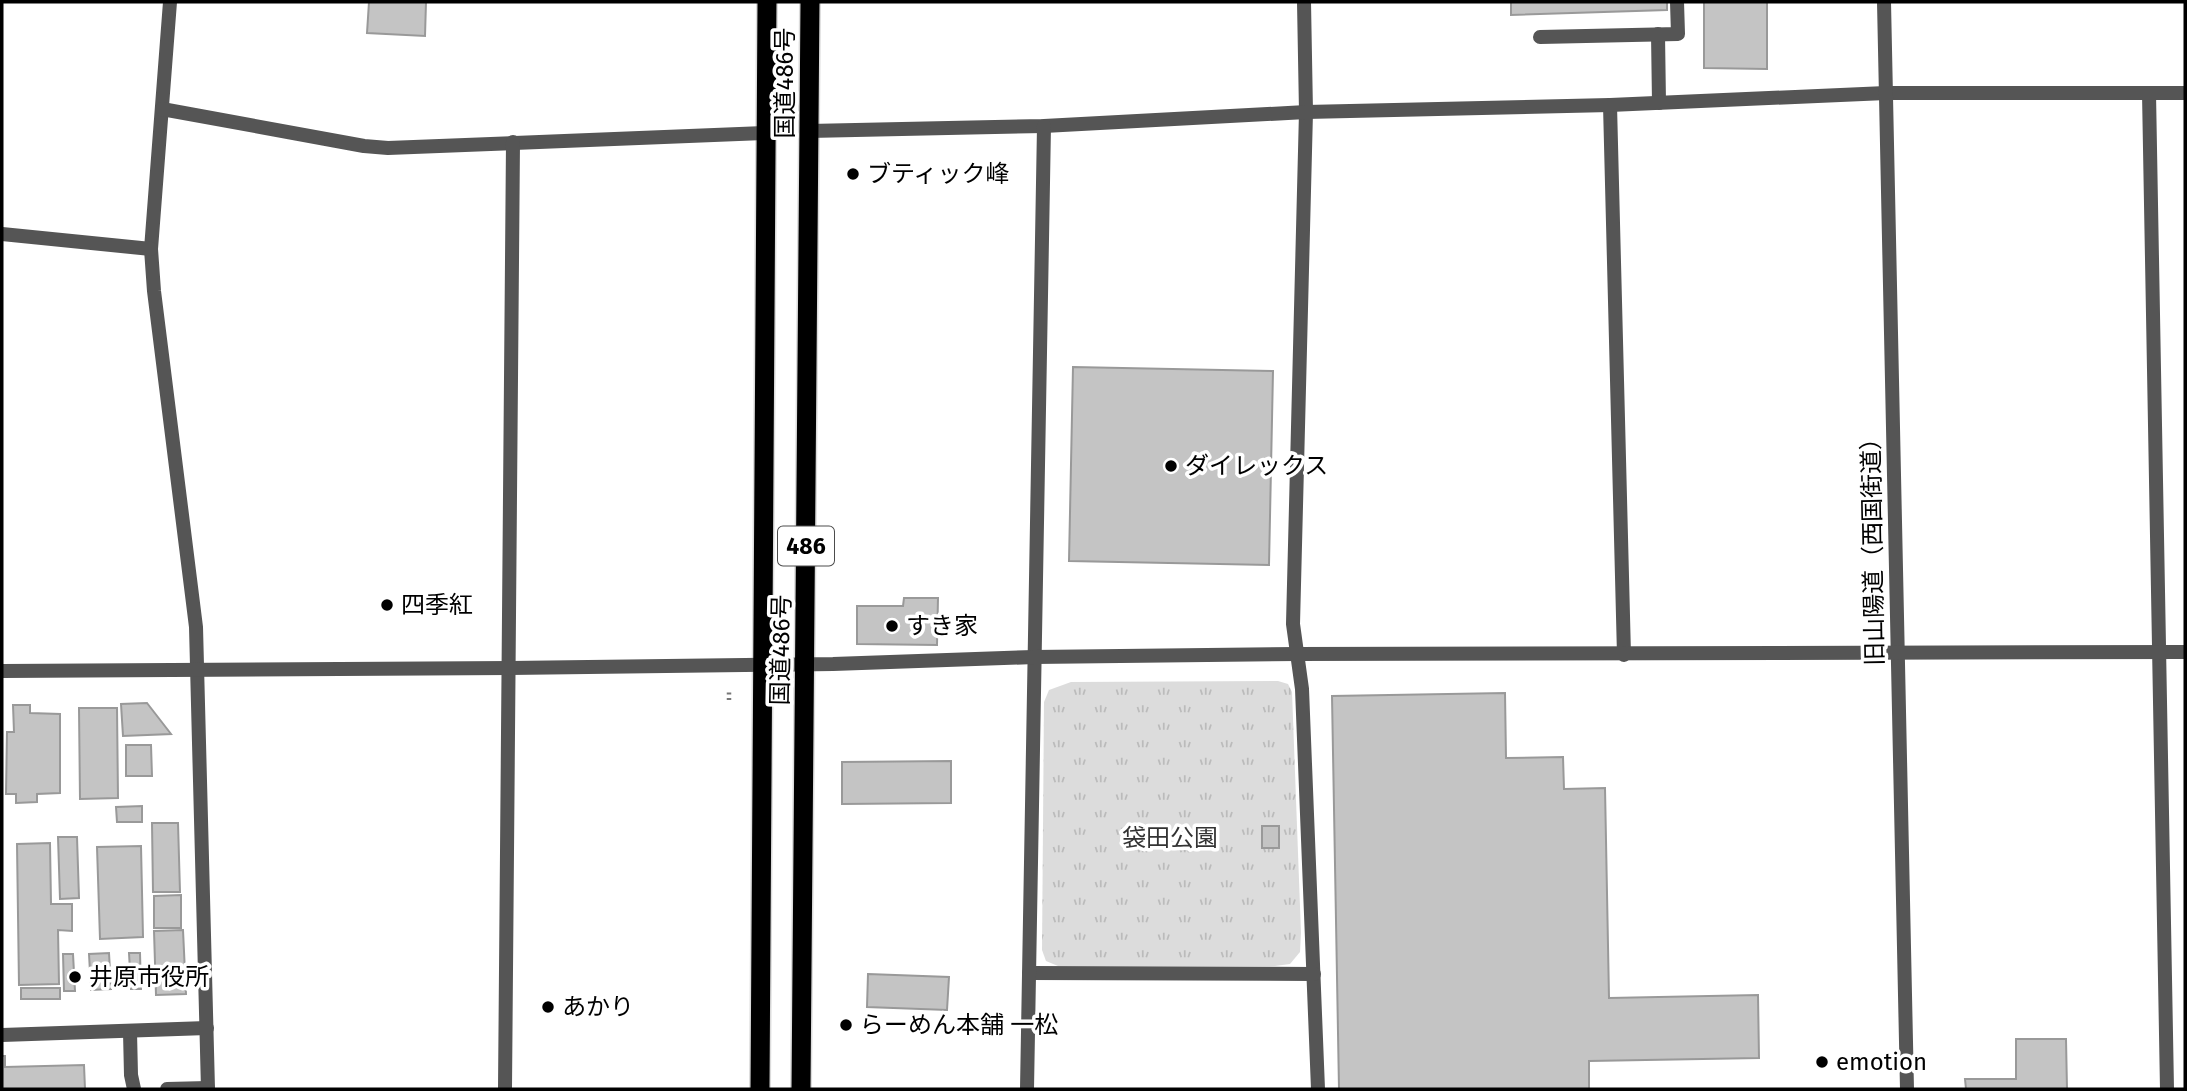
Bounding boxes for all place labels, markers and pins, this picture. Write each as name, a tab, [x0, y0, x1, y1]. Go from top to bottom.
place label: ブティック峰	[867, 160, 1010, 188]
marker: ブティック峰	[845, 166, 861, 182]
place label: ダイレックス	[1185, 452, 1328, 480]
marker: ダイレックス	[1163, 458, 1179, 474]
place label: 四季紅	[401, 591, 473, 619]
marker: 四季紅	[379, 597, 395, 613]
place label: すき家	[906, 612, 978, 640]
marker: すき家	[884, 618, 900, 634]
place label: 井原市役所	[89, 963, 209, 991]
marker: 井原市役所	[67, 969, 83, 985]
place label: あかり	[562, 993, 634, 1021]
marker: あかり	[540, 999, 556, 1015]
place label: らーめん本舗 一松	[860, 1011, 1058, 1039]
marker: らーめん本舗 一松	[838, 1017, 854, 1033]
place label: emotion	[1836, 1048, 1927, 1076]
marker: emotion	[1814, 1054, 1830, 1070]

